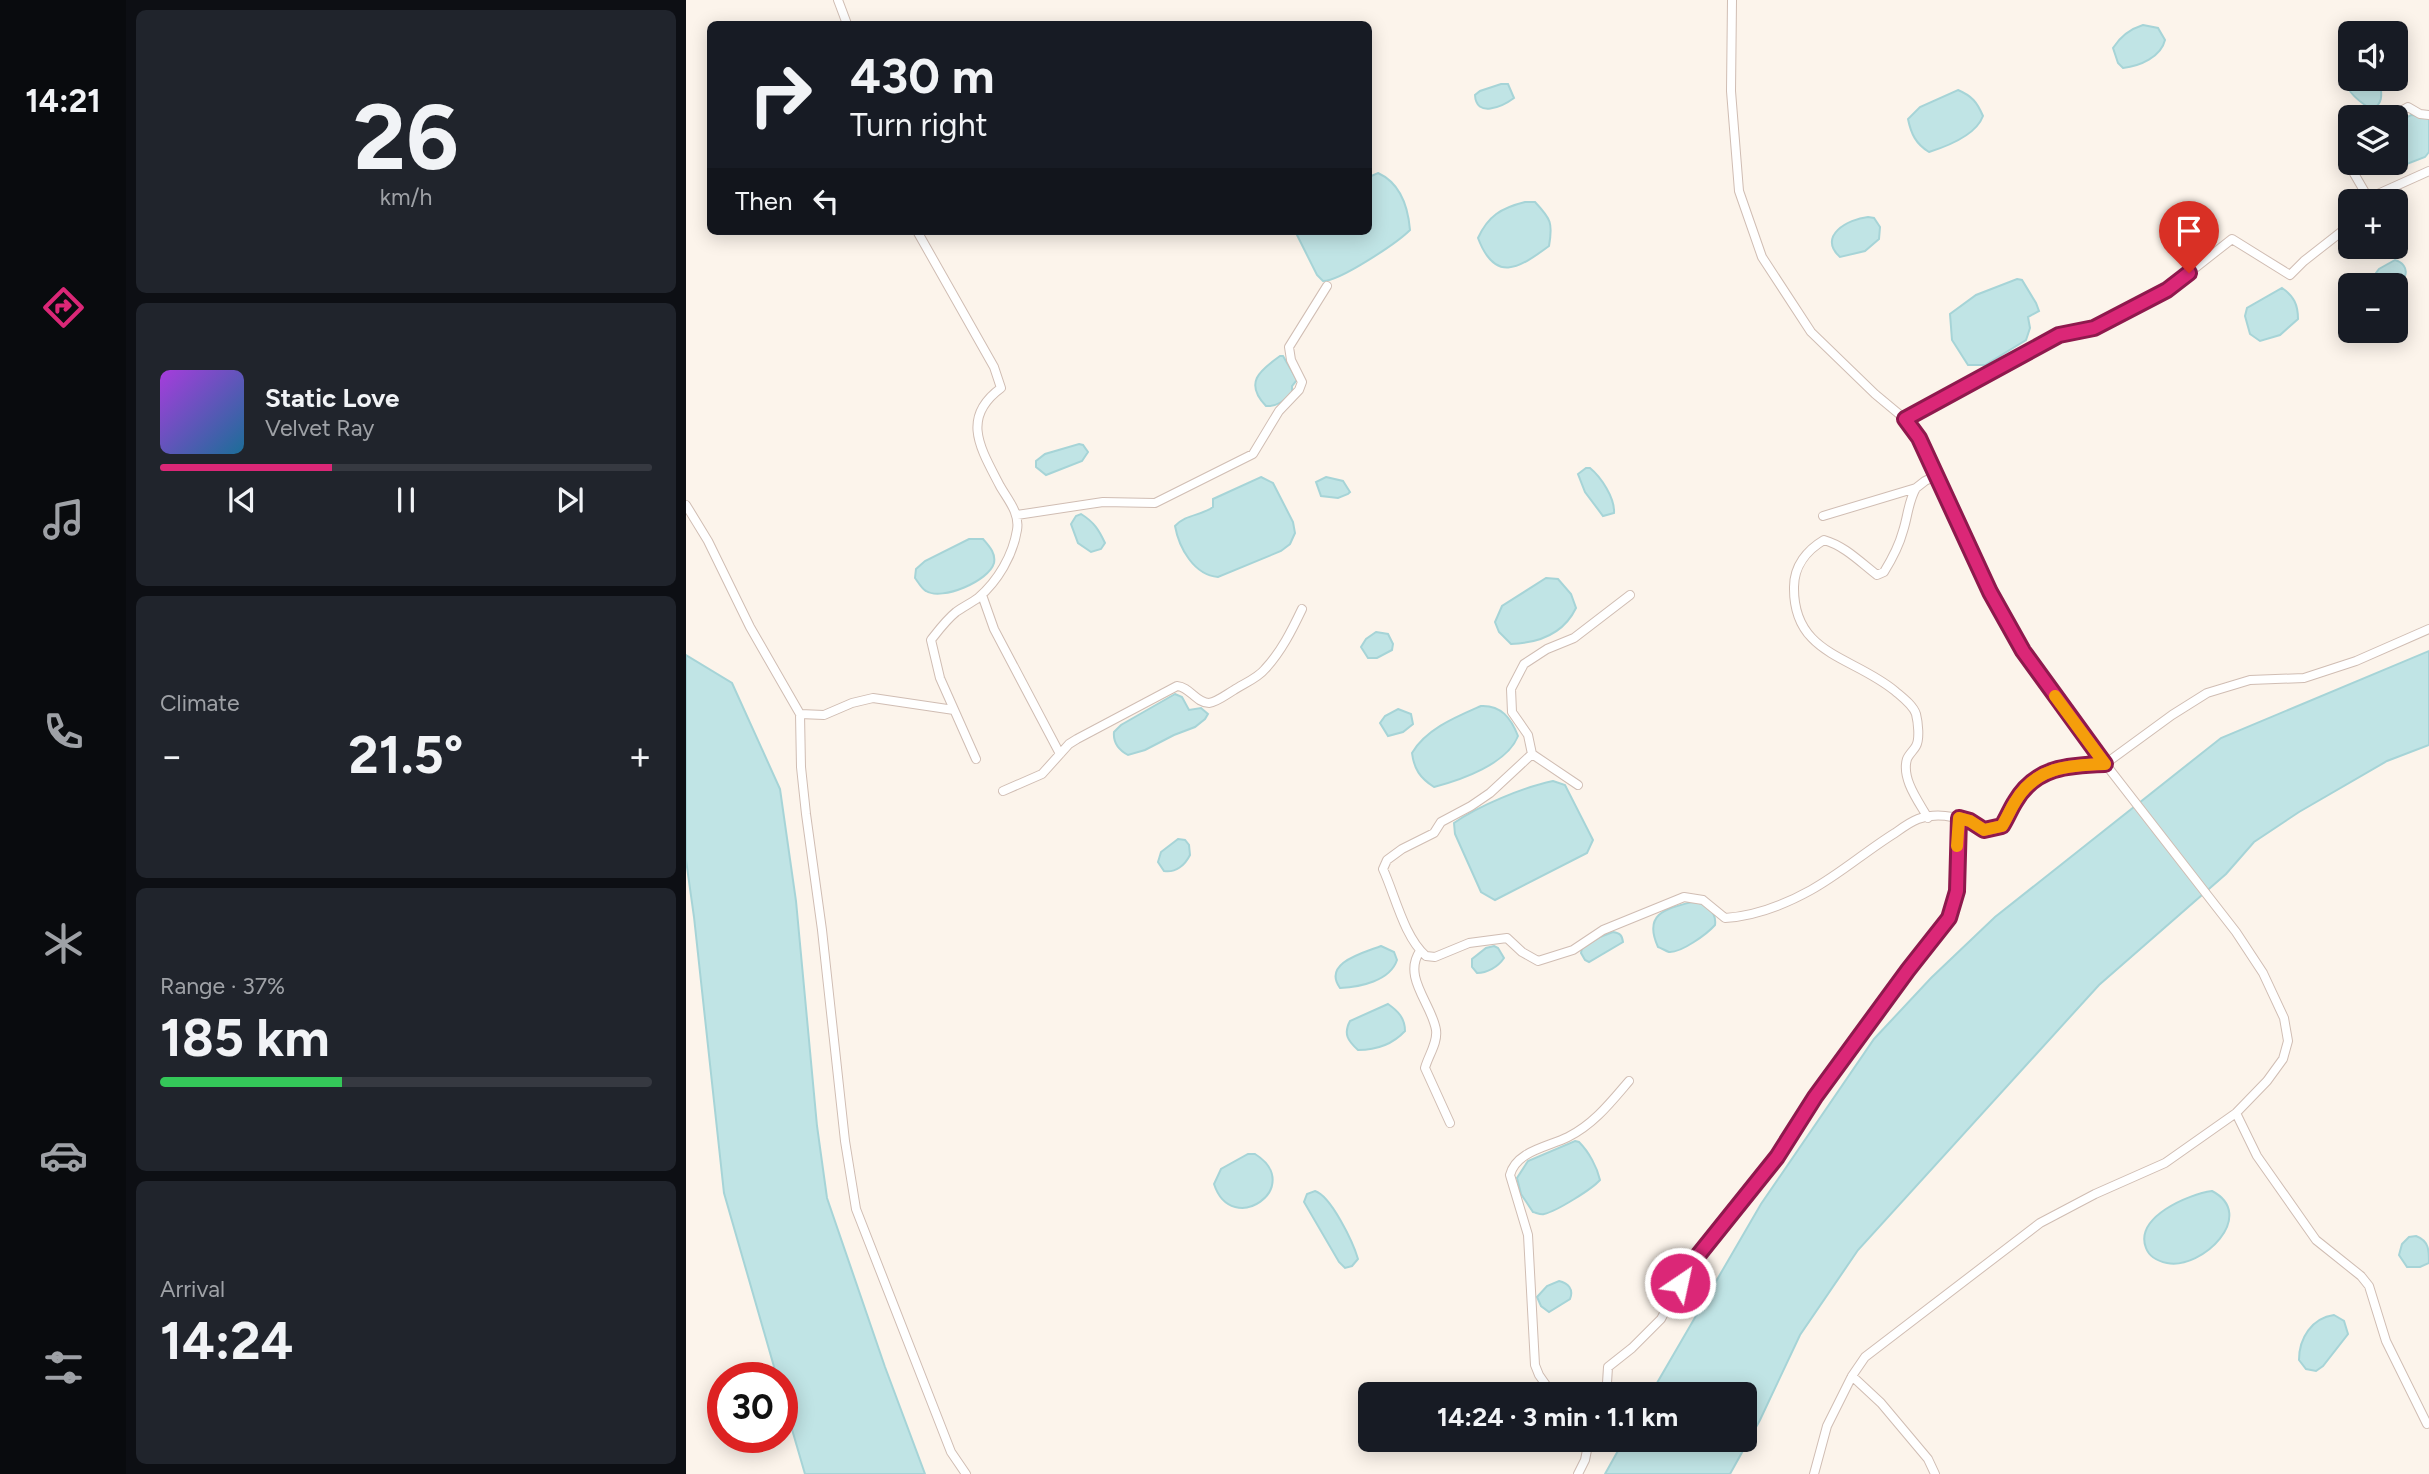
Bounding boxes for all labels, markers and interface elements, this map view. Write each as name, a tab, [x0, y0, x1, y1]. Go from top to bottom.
map controls	[2338, 21, 2408, 343]
button: sound	[2338, 21, 2408, 91]
text: 430 m	[850, 46, 994, 105]
icon: right	[735, 49, 826, 140]
text: 14:21	[25, 82, 101, 120]
text: 26	[353, 83, 459, 192]
button: layers	[2338, 105, 2408, 175]
text: Turn right	[850, 106, 988, 144]
icon: left	[807, 182, 845, 220]
text: km/h	[380, 183, 432, 211]
text: Then	[735, 185, 793, 217]
button: +	[2338, 189, 2408, 259]
pin	[2159, 201, 2219, 273]
icon: arrive	[2170, 212, 2208, 250]
button: −	[2338, 273, 2408, 343]
icon: directions	[39, 283, 88, 332]
text: Static Love	[265, 382, 399, 414]
text: Velvet Ray	[265, 414, 374, 442]
icon: previous	[223, 481, 261, 519]
icon: pause	[387, 481, 425, 519]
icon: next	[551, 481, 589, 519]
icon: music	[39, 495, 88, 544]
text: Climate	[160, 689, 239, 717]
icon: phone	[39, 707, 88, 756]
text: 21.5°	[349, 724, 463, 786]
text: −	[160, 733, 184, 779]
text: +	[628, 733, 652, 779]
icon: climate	[39, 919, 88, 968]
text: Range · 37%	[160, 972, 285, 1000]
text: 185 km	[160, 1007, 330, 1069]
icon: car	[39, 1131, 88, 1180]
position arrow	[1643, 1246, 1717, 1320]
text: Arrival	[160, 1275, 225, 1303]
text: 14:24	[160, 1310, 294, 1372]
icon: filters	[39, 1343, 88, 1392]
speed limit sign: 30	[707, 1362, 798, 1453]
text: 14:24 · 3 min · 1.1 km	[1437, 1401, 1678, 1433]

